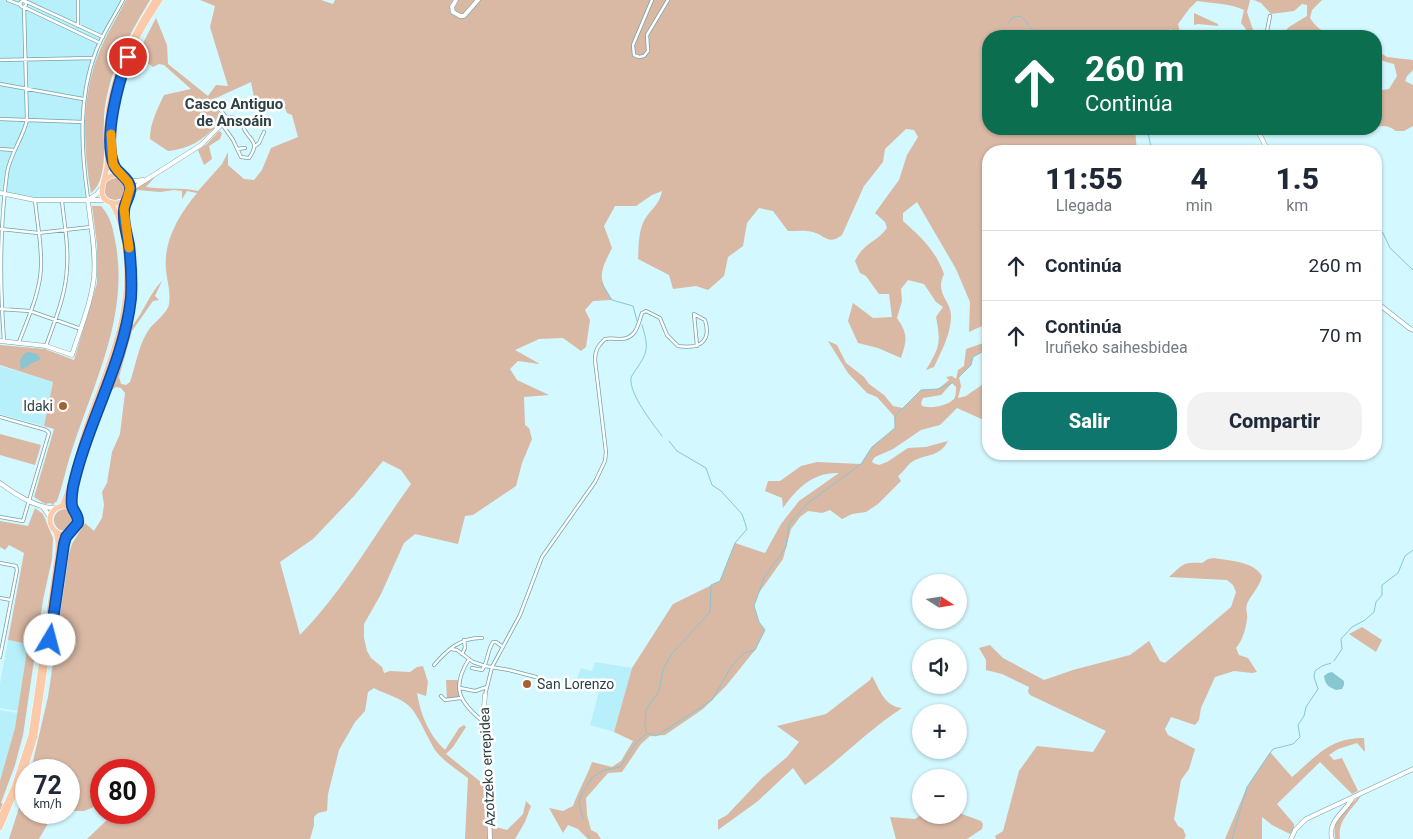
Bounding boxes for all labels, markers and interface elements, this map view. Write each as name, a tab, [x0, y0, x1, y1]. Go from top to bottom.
pin	[107, 36, 149, 78]
icon: arrive	[114, 43, 142, 71]
text: 260 m	[1085, 49, 1184, 90]
icon: ahead	[1002, 50, 1067, 115]
text: Continúa	[1085, 91, 1173, 116]
district label: Casco Antiguo de Ansoáin	[185, 95, 283, 130]
text: 11:55	[1045, 161, 1123, 196]
text: 4	[1191, 161, 1208, 196]
text: 1.5	[1276, 161, 1319, 196]
text: Llegada	[1056, 196, 1112, 215]
text: min	[1186, 196, 1213, 215]
text: km	[1286, 196, 1308, 215]
icon: ahead	[1002, 252, 1030, 280]
text: Continúa	[1045, 254, 1122, 277]
text: 260 m	[1309, 254, 1362, 277]
text: Continúa	[1045, 315, 1122, 338]
icon: ahead	[1002, 322, 1030, 350]
text: 70 m	[1319, 324, 1362, 347]
text: Iruñeko saihesbidea	[1045, 338, 1188, 357]
button: Salir	[1002, 392, 1177, 450]
button: Compartir	[1187, 392, 1362, 450]
place label: Idaki	[23, 398, 53, 414]
marker: Idaki	[57, 400, 69, 412]
north arrow	[912, 574, 968, 629]
map controls	[912, 574, 967, 824]
position arrow	[23, 613, 75, 665]
button: sound	[912, 639, 967, 694]
place label: San Lorenzo	[537, 676, 614, 692]
marker: San Lorenzo	[521, 678, 533, 690]
button: +	[912, 704, 967, 759]
street label: Azotzeko errepidea	[476, 707, 498, 827]
speed limit sign: 80	[90, 759, 155, 824]
button: −	[912, 769, 967, 824]
text: 72	[33, 771, 62, 800]
text: km/h	[33, 797, 62, 811]

